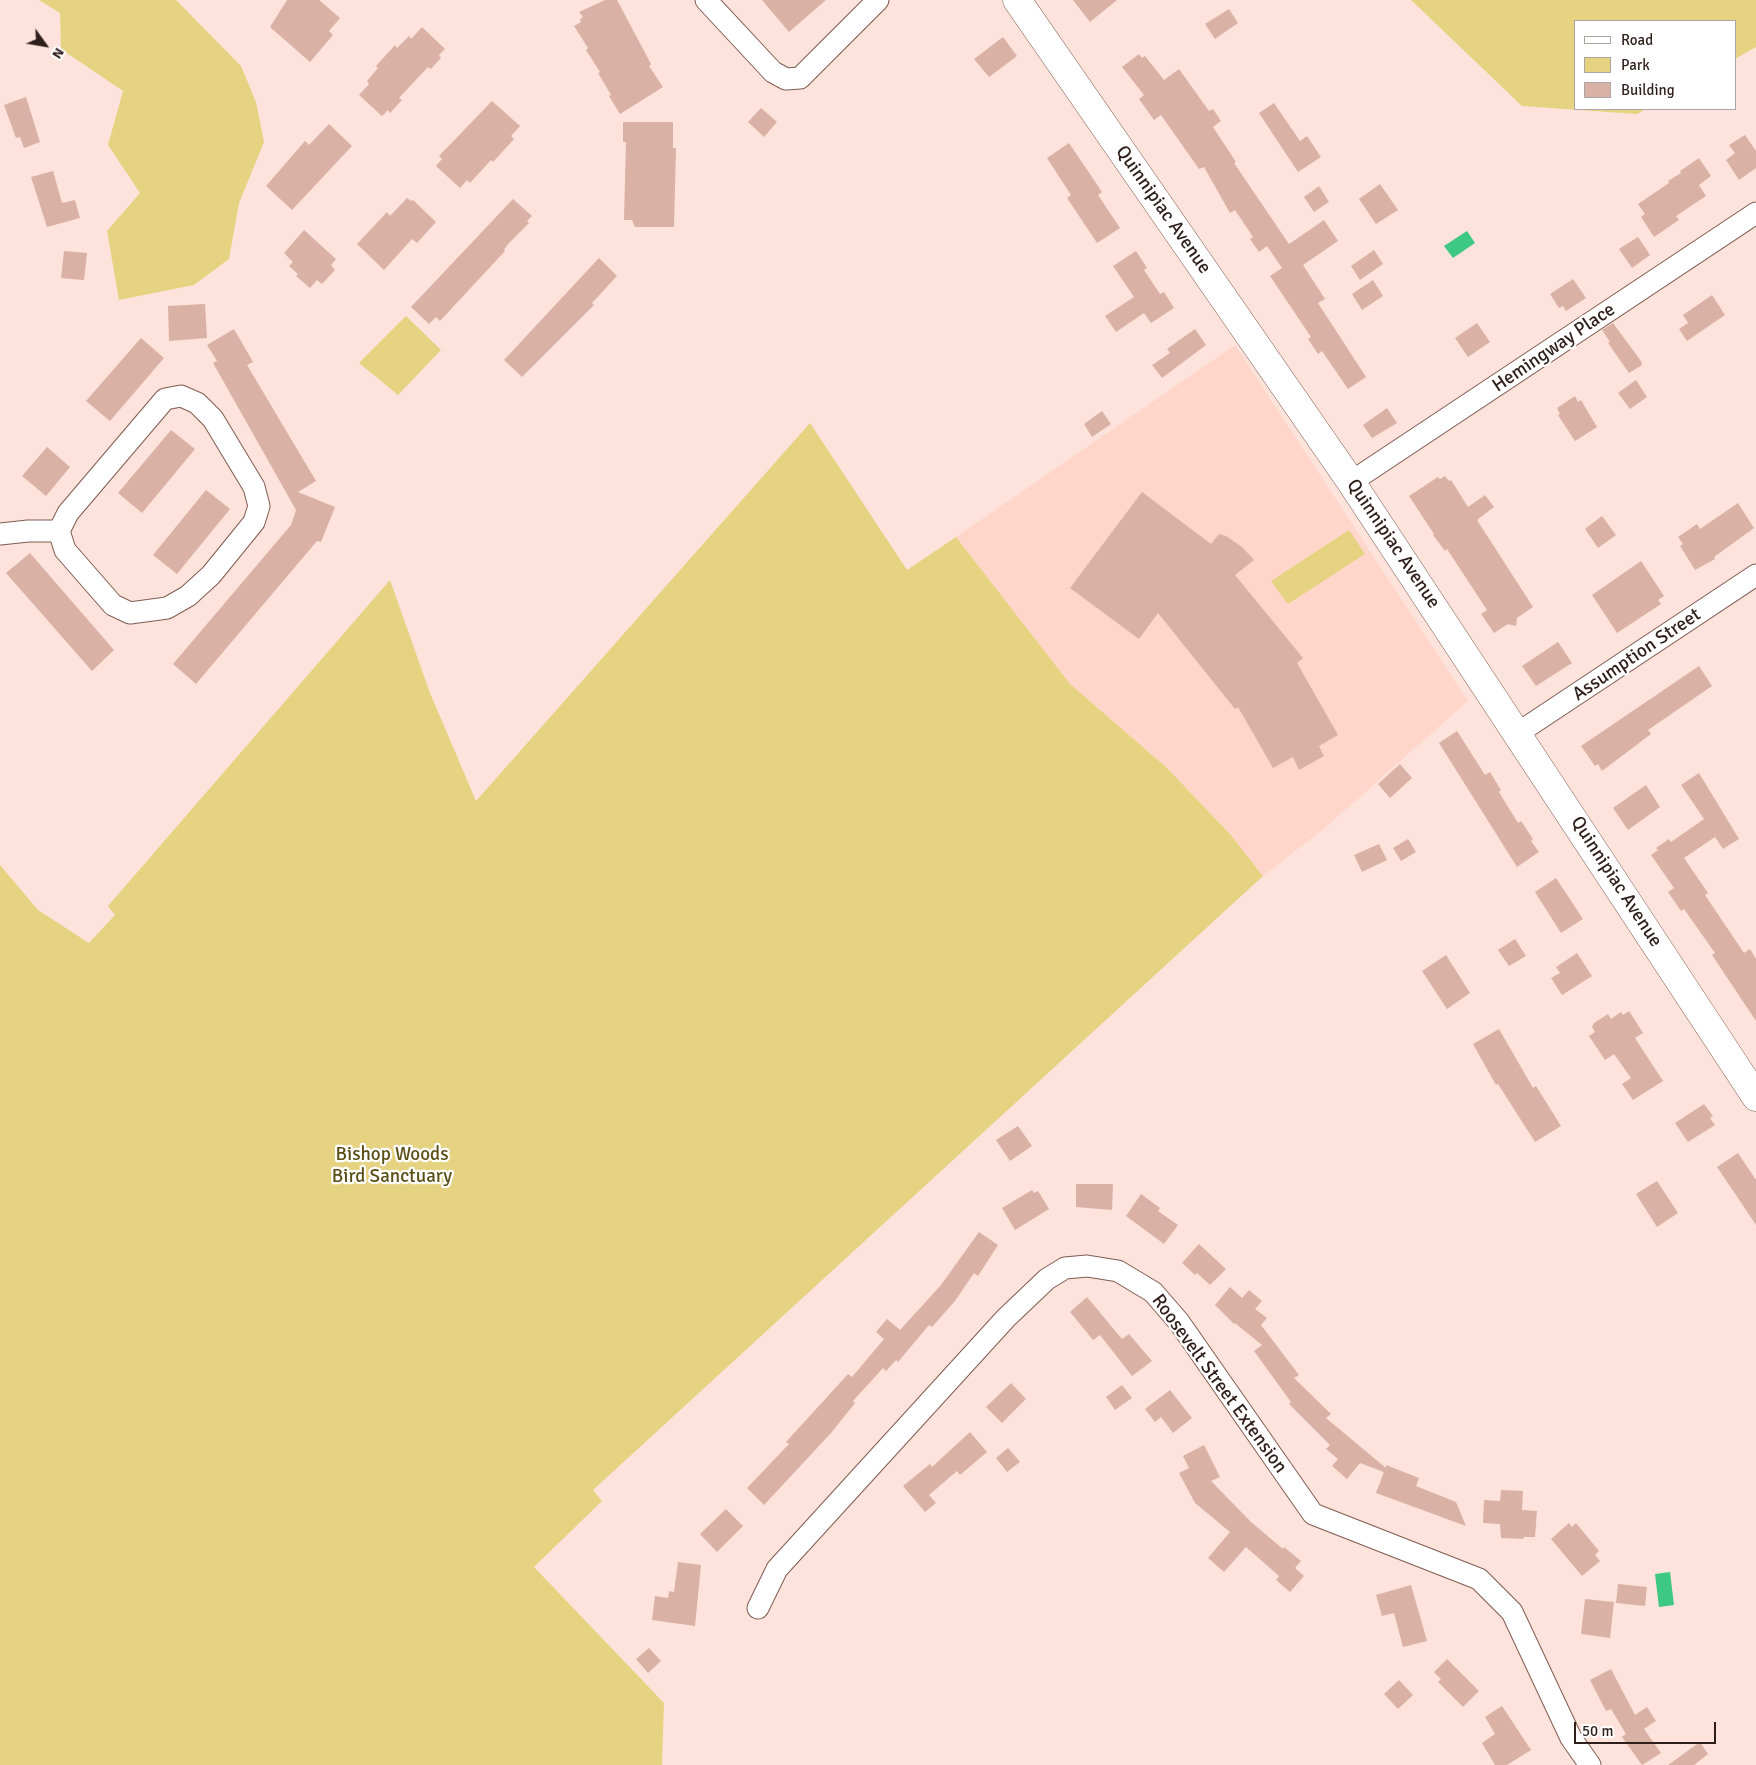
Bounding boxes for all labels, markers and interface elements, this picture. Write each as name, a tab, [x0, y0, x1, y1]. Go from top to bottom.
north arrow	[20, 20, 70, 70]
legend	[1574, 20, 1736, 110]
text: Road	[1621, 31, 1653, 49]
text: N	[48, 45, 68, 62]
text: Park	[1621, 56, 1650, 74]
text: Building	[1621, 81, 1675, 99]
street label: Quinnipiac Avenue	[1110, 142, 1216, 278]
street label: Hemingway Place	[1488, 298, 1620, 398]
street label: Quinnipiac Avenue	[1341, 475, 1445, 613]
street label: Assumption Street	[1569, 604, 1705, 706]
street label: Quinnipiac Avenue	[1565, 812, 1667, 952]
park label: Bishop Woods Bird Sanctuary	[332, 1144, 452, 1188]
street label: Roosevelt Street Extension	[1146, 1290, 1292, 1478]
scale bar	[1576, 1712, 1718, 1744]
text: 50 m	[1582, 1722, 1613, 1740]

